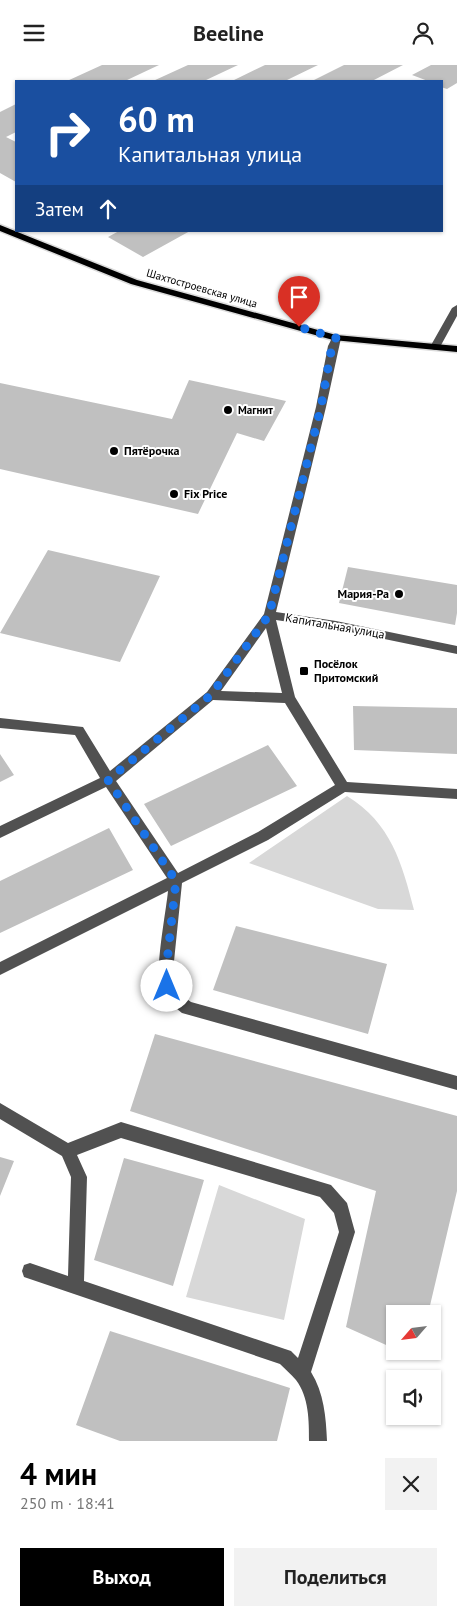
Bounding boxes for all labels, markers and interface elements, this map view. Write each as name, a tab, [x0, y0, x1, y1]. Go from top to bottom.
icon: menu	[20, 19, 48, 47]
text: Beeline	[193, 19, 264, 47]
icon: person	[409, 19, 437, 47]
text: 60 m	[118, 96, 195, 142]
icon: right	[35, 100, 100, 165]
text: Капитальная улица	[118, 140, 302, 168]
icon: ahead	[94, 195, 122, 223]
text: Затем	[35, 197, 84, 221]
street label: Шахтостроевская улица	[145, 265, 259, 311]
pin	[278, 276, 320, 327]
icon: arrive	[285, 283, 313, 311]
place label: Магнит	[238, 403, 273, 417]
marker: Магнит	[222, 404, 234, 416]
place label: Пятёрочка	[124, 443, 180, 458]
marker: Пятёрочка	[108, 445, 120, 457]
place label: Fix Price	[184, 486, 227, 501]
marker: Fix Price	[168, 488, 180, 500]
place label: Мария-Ра	[338, 586, 389, 601]
marker: Мария-Ра	[393, 588, 405, 600]
street label: Капитальная улица	[284, 609, 386, 642]
place label: Посёлок Притомский	[314, 656, 378, 685]
marker: Посёлок Притомский	[298, 665, 310, 677]
position arrow	[140, 959, 192, 1011]
north arrow	[386, 1305, 441, 1360]
map controls	[386, 1305, 441, 1425]
button: sound	[386, 1370, 441, 1425]
text: 4 мин	[20, 1454, 97, 1493]
button: close	[385, 1458, 437, 1510]
text: 250 m · 18:41	[20, 1493, 115, 1513]
button: Выход	[20, 1548, 224, 1606]
button: Поделиться	[234, 1548, 437, 1606]

